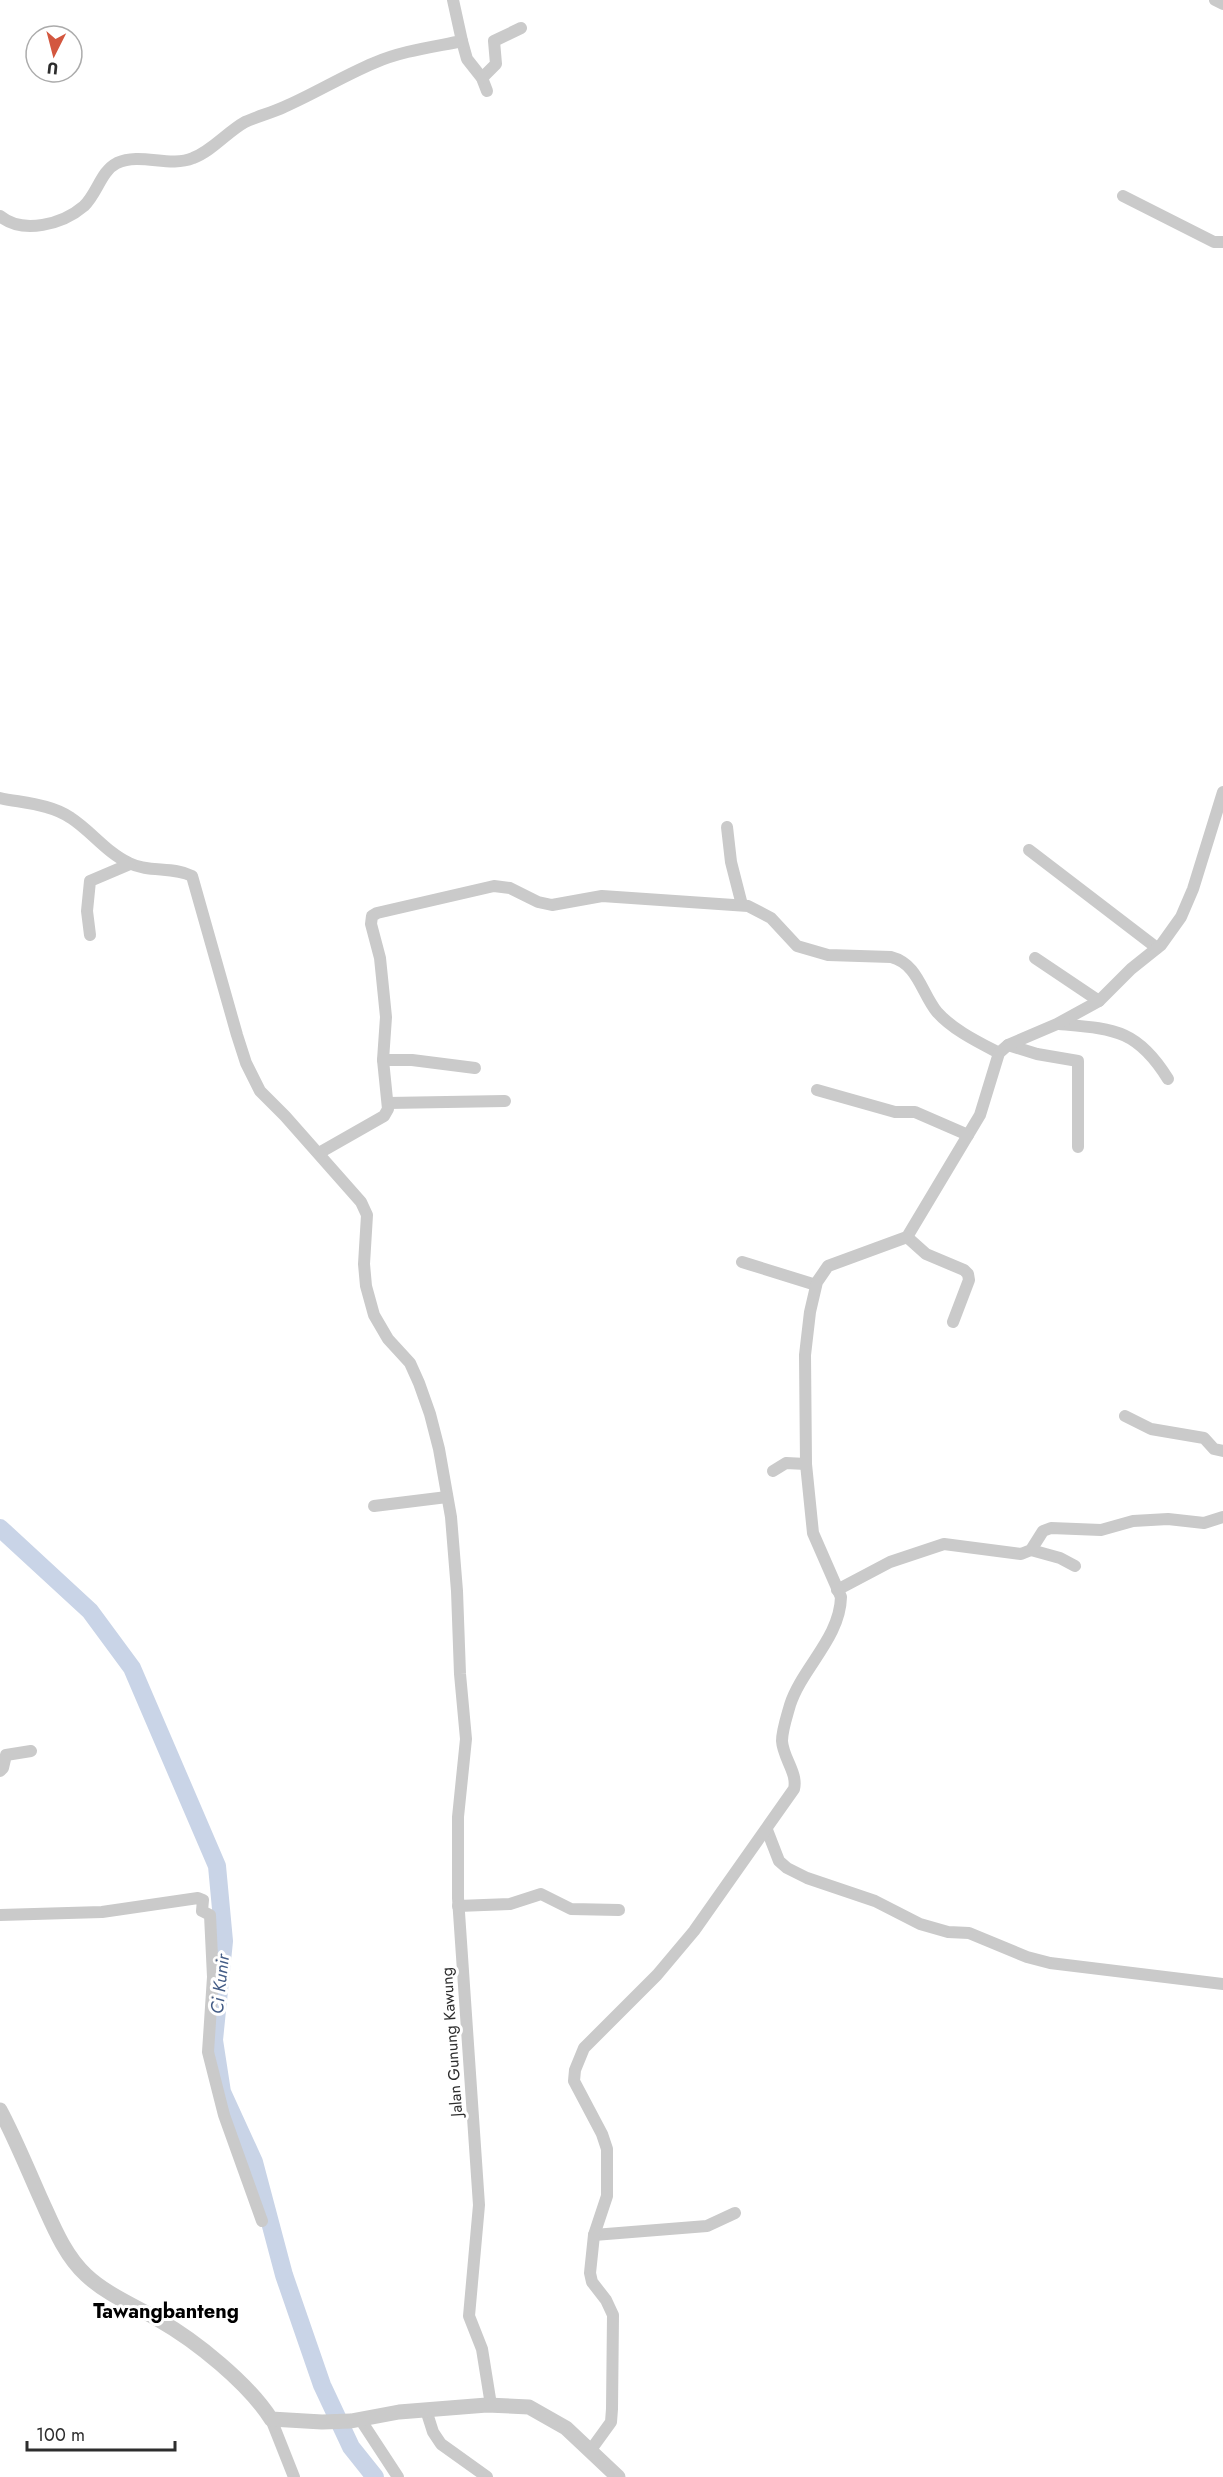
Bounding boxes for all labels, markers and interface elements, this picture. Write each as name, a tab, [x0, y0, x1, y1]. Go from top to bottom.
north arrow	[24, 24, 84, 84]
text: U	[46, 56, 59, 80]
water label: Ci Kunir	[204, 1952, 236, 2015]
street label: Jalan Gunung Kawung	[435, 1967, 468, 2119]
district label: Tawangbanteng	[93, 2297, 239, 2326]
scale bar	[27, 2414, 176, 2452]
text: 100 m	[36, 2422, 85, 2448]

